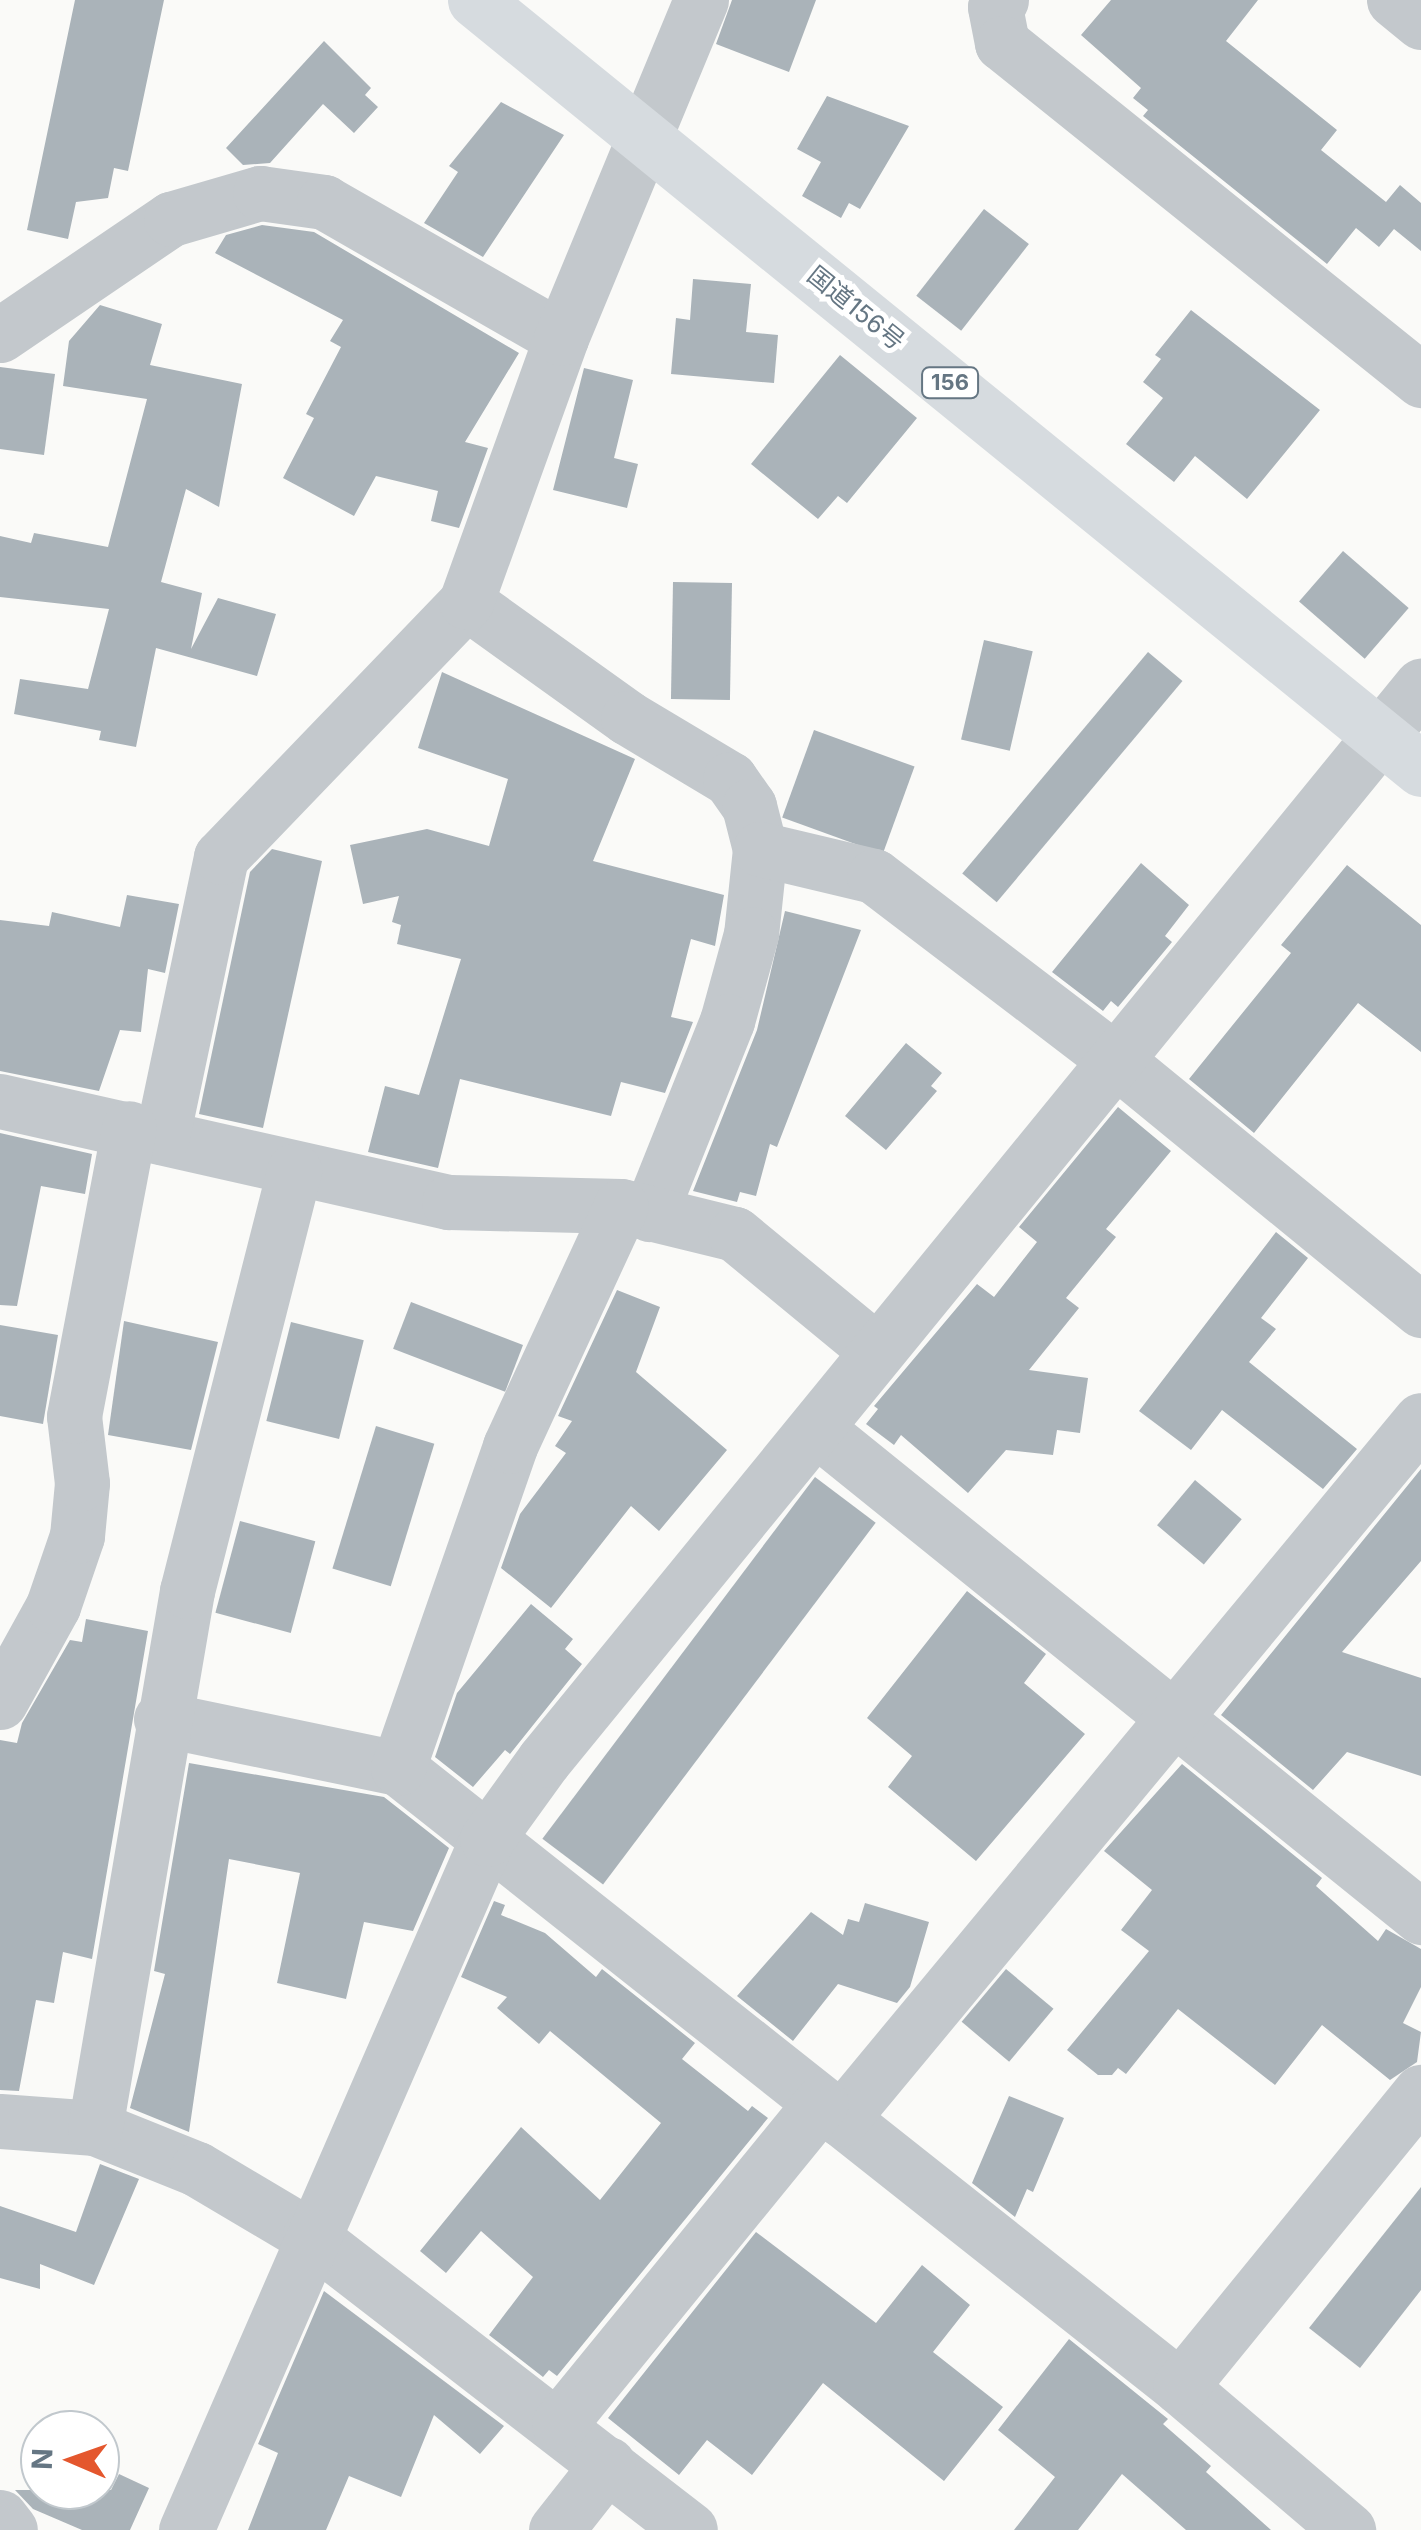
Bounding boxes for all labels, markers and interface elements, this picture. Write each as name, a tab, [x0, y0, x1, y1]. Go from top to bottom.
street label: 国道156号	[802, 260, 910, 356]
road number: 156	[920, 366, 980, 400]
north arrow	[20, 2410, 120, 2510]
text: N	[25, 2448, 59, 2470]

